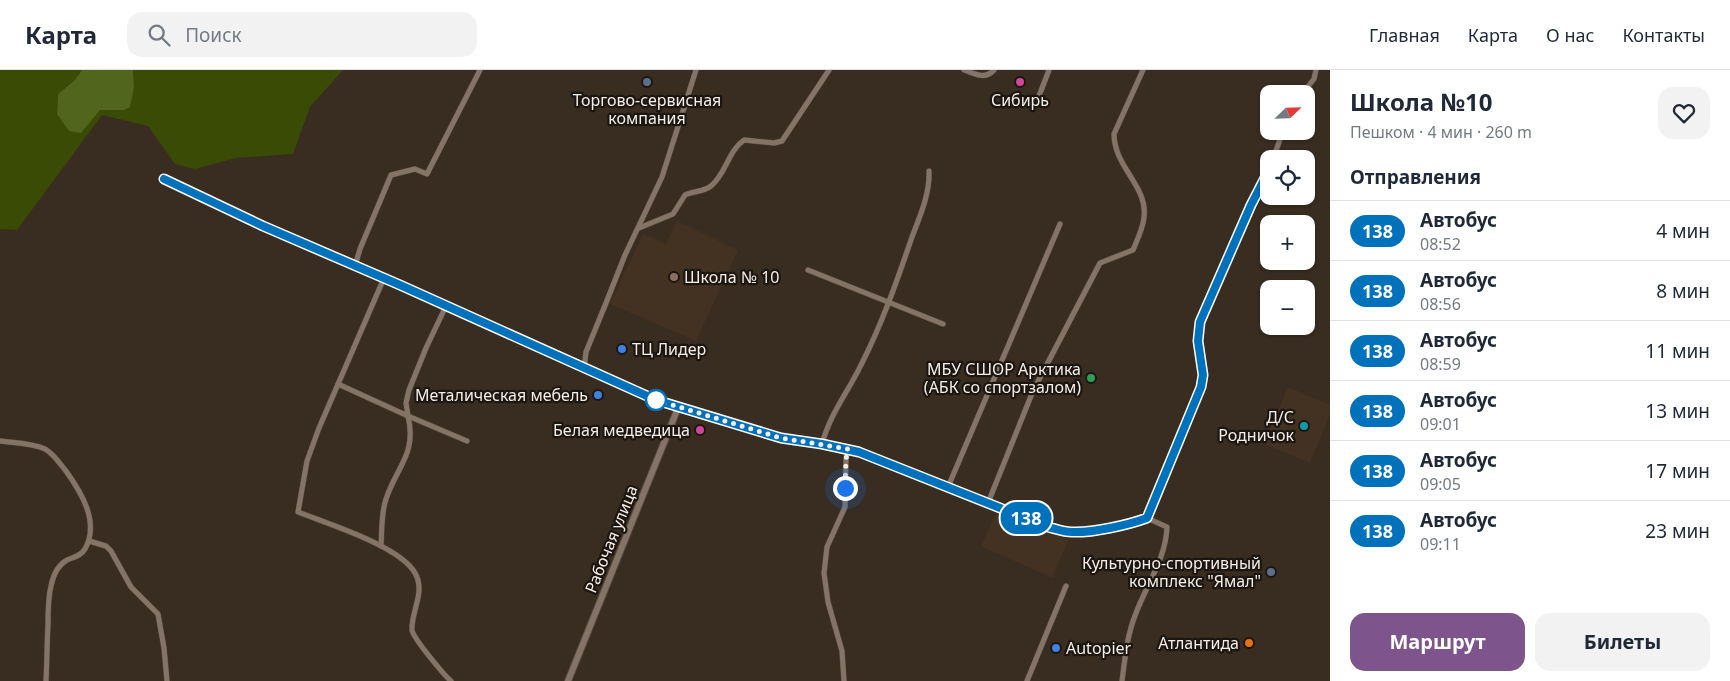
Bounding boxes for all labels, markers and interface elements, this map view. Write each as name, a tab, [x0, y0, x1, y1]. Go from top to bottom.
search box	[127, 12, 477, 57]
text: Карта	[25, 18, 97, 51]
icon: search	[145, 21, 173, 49]
text: Поиск	[185, 22, 242, 48]
text: Главная	[1369, 23, 1440, 47]
text: Карта	[1468, 23, 1518, 47]
text: О нас	[1546, 23, 1594, 47]
text: Контакты	[1622, 23, 1705, 47]
marker: Торгово-сервисная компания	[641, 76, 653, 88]
marker: Сибирь	[1014, 76, 1026, 88]
north arrow	[1260, 85, 1315, 140]
map controls	[1260, 85, 1315, 335]
text: Школа №10	[1350, 85, 1492, 118]
button: heart	[1658, 87, 1710, 139]
place label: Торгово-сервисная компания	[573, 89, 721, 129]
place label: Сибирь	[991, 89, 1049, 111]
text: Пешком · 4 мин · 260 m	[1350, 121, 1532, 143]
button: locate	[1260, 150, 1315, 205]
text: Отправления	[1350, 164, 1481, 190]
text: Автобус	[1420, 207, 1497, 233]
button: +	[1260, 215, 1315, 270]
text: 4 мин	[1656, 218, 1710, 244]
text: 138	[1362, 219, 1393, 243]
text: 08:52	[1420, 233, 1461, 255]
place label: Школа № 10	[684, 266, 779, 288]
text: Автобус	[1420, 267, 1497, 293]
marker: Школа № 10	[668, 271, 680, 283]
text: 8 мин	[1656, 278, 1710, 304]
text: 138	[1362, 279, 1393, 303]
button: −	[1260, 280, 1315, 335]
text: 08:56	[1420, 293, 1461, 315]
text: Автобус	[1420, 327, 1497, 353]
place label: ТЦ Лидер	[632, 338, 706, 360]
text: 11 мин	[1645, 338, 1710, 364]
text: 138	[1362, 339, 1393, 363]
marker: ТЦ Лидер	[616, 343, 628, 355]
text: 08:59	[1420, 353, 1461, 375]
place label: МБУ СШОР Арктика (АБК со спортзалом)	[924, 358, 1081, 398]
marker: МБУ СШОР Арктика (АБК со спортзалом)	[1085, 372, 1097, 384]
place label: Металическая мебель	[415, 384, 588, 406]
text: Автобус	[1420, 387, 1497, 413]
marker: Металическая мебель	[592, 389, 604, 401]
unlabelled marker	[645, 389, 667, 411]
text: 13 мин	[1645, 398, 1710, 424]
text: 138	[1362, 399, 1393, 423]
place label: Д/С Родничок	[1218, 406, 1294, 446]
text: 09:01	[1420, 413, 1461, 435]
place label: Белая медведица	[553, 419, 690, 441]
marker: Д/С Родничок	[1298, 420, 1310, 432]
marker: Белая медведица	[694, 424, 706, 436]
text: Автобус	[1420, 447, 1497, 473]
text: 17 мин	[1645, 458, 1710, 484]
text: 138	[1362, 459, 1393, 483]
text: 09:05	[1420, 473, 1461, 495]
your location	[833, 476, 858, 501]
street label: Рабочая улица	[579, 482, 643, 596]
line badge: 138	[997, 502, 1055, 534]
text: 138	[1011, 506, 1041, 530]
text: Автобус	[1420, 507, 1497, 533]
text: 23 мин	[1645, 518, 1710, 544]
text: 138	[1362, 519, 1393, 543]
text: 09:11	[1420, 533, 1461, 555]
place label: Культурно-спортивный комплекс "Ямал"	[1082, 552, 1261, 592]
marker: Культурно-спортивный комплекс "Ямал"	[1265, 566, 1277, 578]
button: Маршрут	[1350, 613, 1525, 671]
button: Билеты	[1535, 613, 1710, 671]
place label: Атлантида	[1158, 632, 1239, 654]
place label: Autopier	[1066, 637, 1132, 659]
marker: Атлантида	[1243, 637, 1255, 649]
marker: Autopier	[1050, 642, 1062, 654]

